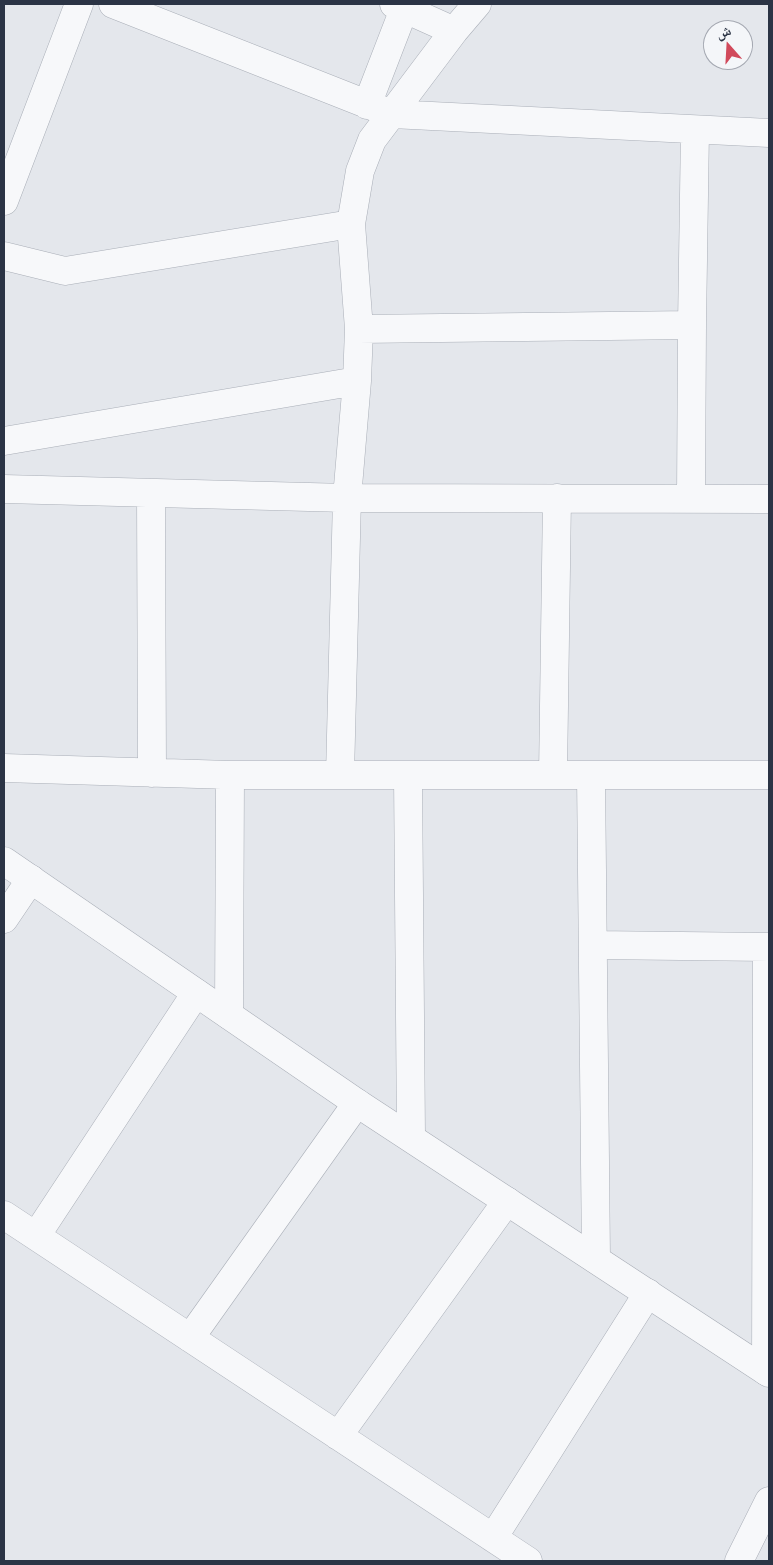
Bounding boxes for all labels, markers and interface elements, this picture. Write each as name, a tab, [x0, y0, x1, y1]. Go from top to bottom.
text: ش	[713, 19, 734, 44]
north arrow	[703, 20, 753, 70]

